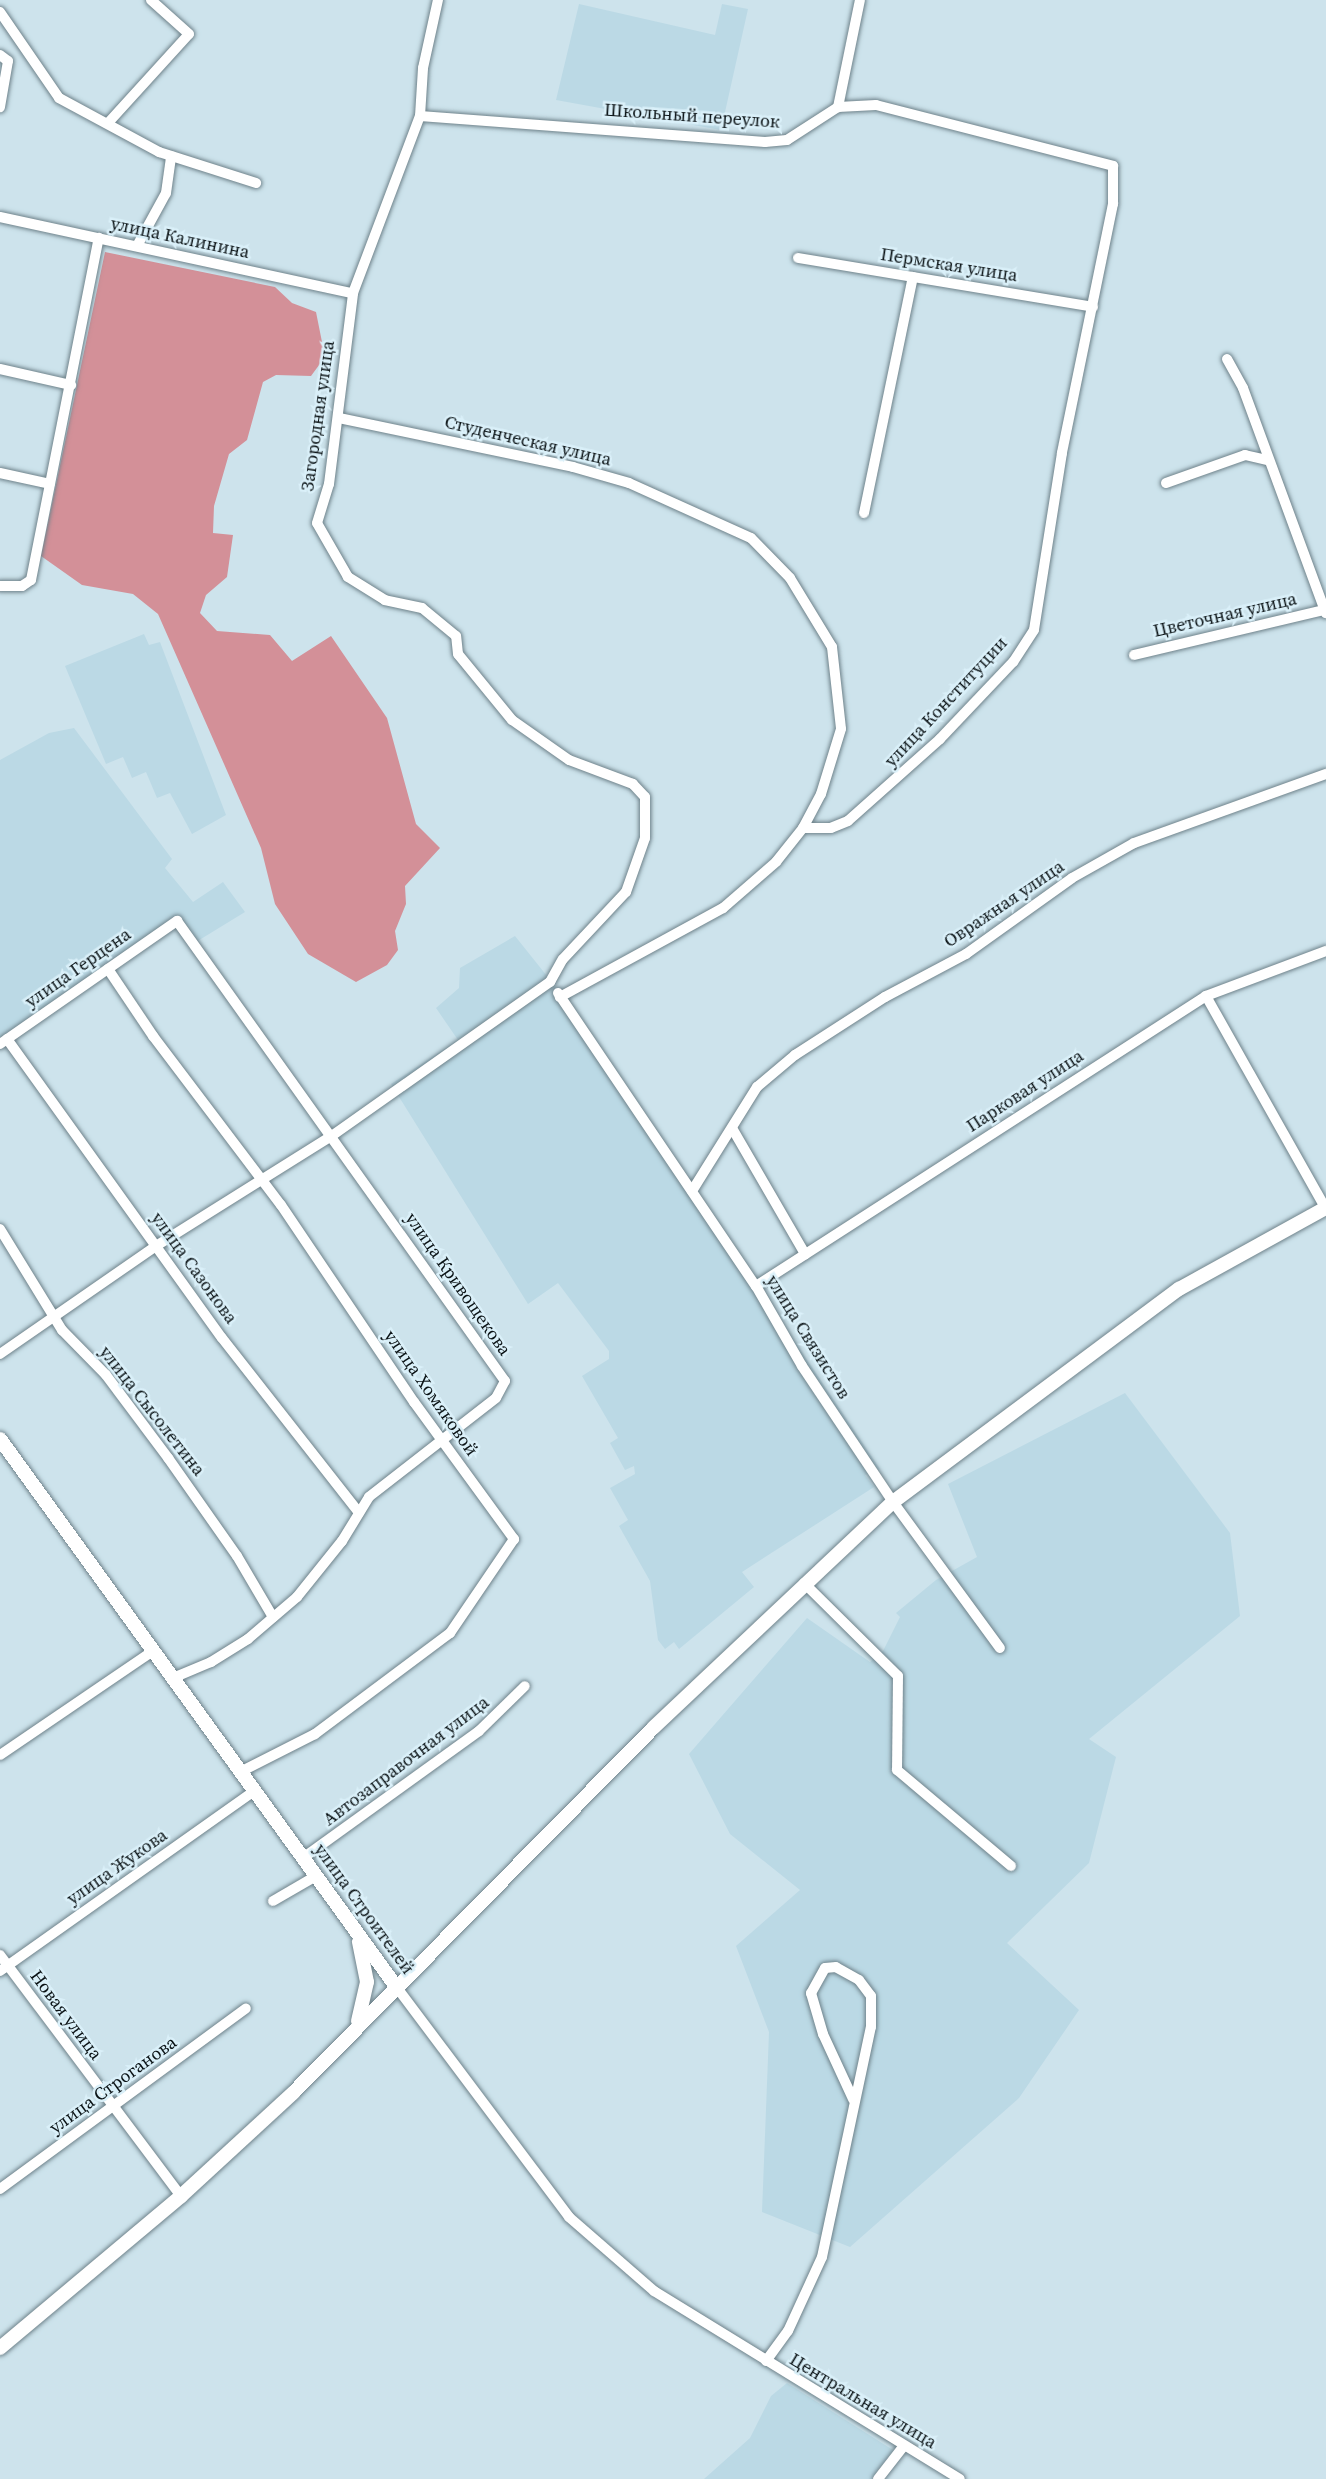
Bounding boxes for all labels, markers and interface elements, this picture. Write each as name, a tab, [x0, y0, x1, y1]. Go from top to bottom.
street label: Школьный переулок	[603, 99, 781, 133]
street label: улица Калинина	[109, 213, 251, 263]
street label: Пермская улица	[879, 244, 1019, 286]
street label: Загородная улица	[297, 339, 339, 493]
street label: Студенческая улица	[443, 411, 613, 471]
street label: Цветочная улица	[1151, 588, 1299, 642]
street label: улица Конституции	[880, 632, 1012, 772]
street label: Овражная улица	[940, 856, 1068, 952]
street label: улица Герцена	[21, 924, 135, 1012]
street label: Парковая улица	[962, 1045, 1088, 1137]
street label: улица Сазонова	[146, 1208, 242, 1328]
street label: улица Кривощекова	[400, 1208, 516, 1360]
street label: улица Связистов	[761, 1271, 855, 1403]
street label: улица Хомяковой	[379, 1326, 483, 1460]
street label: улица Сысолетина	[95, 1342, 209, 1480]
street label: Автозаправочная улица	[319, 1692, 493, 1830]
street label: улица Жукова	[63, 1824, 171, 1910]
street label: улица Строителей	[309, 1840, 419, 1978]
street label: Новая улица	[25, 1966, 107, 2064]
street label: улица Строганова	[45, 2032, 181, 2138]
street label: Центральная улица	[786, 2349, 940, 2453]

